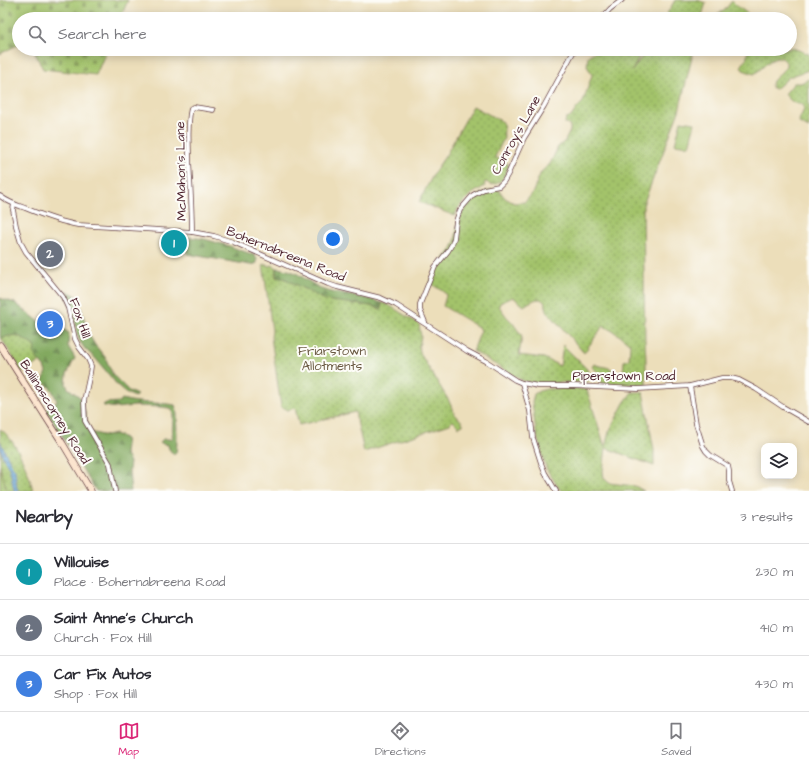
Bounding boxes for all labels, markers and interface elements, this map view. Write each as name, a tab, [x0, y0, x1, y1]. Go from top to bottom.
search box	[12, 12, 797, 56]
icon: search	[26, 23, 48, 45]
text: Search here	[58, 24, 147, 45]
street label: Conroy's Lane	[487, 92, 546, 178]
street label: McMahon's Lane	[171, 121, 191, 221]
street label: Bohernabreena Road	[224, 222, 349, 286]
pin: 1	[161, 228, 187, 258]
your location	[323, 229, 343, 249]
pin: 2	[37, 239, 63, 269]
street label: Fox Hill	[65, 295, 95, 341]
pin: 3	[37, 309, 63, 339]
park label: Friarstown Allotments	[298, 342, 367, 375]
street label: Ballinascorney Road	[15, 356, 95, 468]
street label: Piperstown Road	[573, 367, 676, 385]
map controls	[761, 443, 797, 479]
button: layers	[761, 443, 797, 479]
text: Nearby	[16, 505, 73, 529]
text: 3 results	[740, 508, 793, 526]
text: Willouise	[54, 552, 109, 573]
text: 1	[28, 563, 30, 581]
text: 230 m	[755, 563, 793, 581]
text: Place · Bohernabreena Road	[54, 573, 225, 591]
text: Saint Anne's Church	[54, 608, 193, 629]
text: 2	[25, 619, 33, 637]
text: 410 m	[759, 619, 793, 637]
text: Church · Fox Hill	[54, 629, 152, 647]
text: Car Fix Autos	[54, 664, 152, 685]
text: 3	[26, 675, 32, 693]
text: 430 m	[754, 675, 793, 693]
text: Shop · Fox Hill	[54, 685, 137, 703]
tab: Map	[118, 720, 140, 759]
tab: Directions	[375, 720, 426, 759]
tab: Saved	[661, 720, 691, 759]

